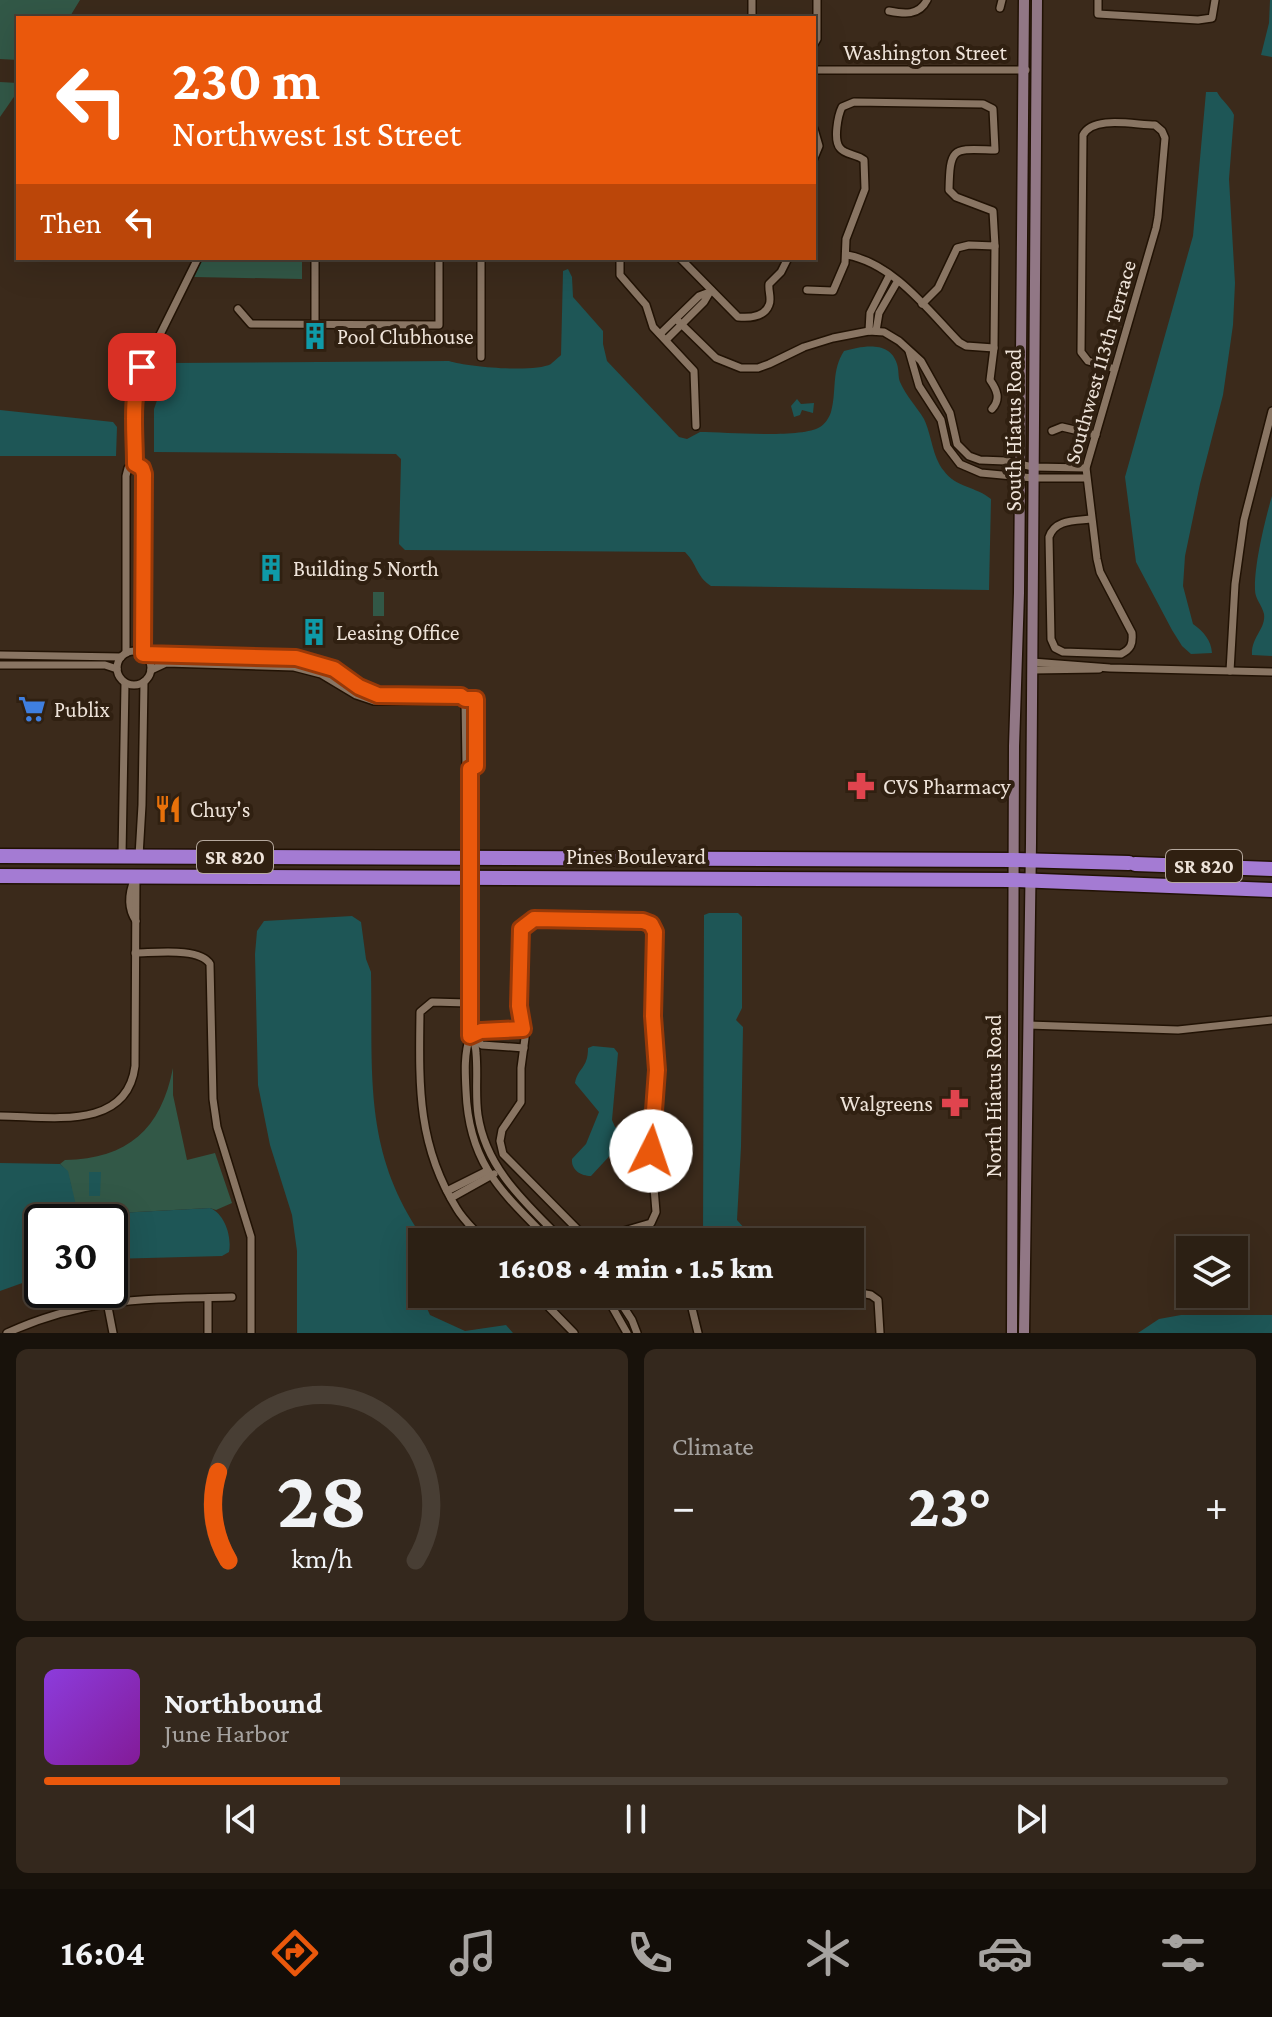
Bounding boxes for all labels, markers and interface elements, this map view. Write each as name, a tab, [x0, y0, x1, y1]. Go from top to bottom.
street label: Washington Street	[843, 40, 1008, 65]
icon: left	[40, 48, 144, 152]
text: 230 m	[172, 49, 320, 111]
text: Northwest 1st Street	[172, 114, 461, 154]
icon: left	[118, 200, 162, 244]
text: Then	[40, 206, 102, 239]
street label: Southwest 113th Terrace	[1059, 257, 1141, 467]
building icon: Pool Clubhouse	[300, 321, 330, 351]
place label: Pool Clubhouse	[337, 324, 474, 349]
pin	[108, 333, 176, 401]
icon: arrive	[120, 345, 164, 389]
street label: South Hiatus Road	[1001, 348, 1026, 511]
building icon: Building 5 North	[256, 553, 286, 583]
place label: Building 5 North	[293, 556, 439, 581]
building icon: Leasing Office	[299, 617, 329, 647]
place label: Leasing Office	[336, 620, 460, 645]
supermarket icon: Publix	[17, 694, 47, 724]
place label: Publix	[54, 697, 110, 722]
pharmacy icon: CVS Pharmacy	[846, 771, 876, 801]
place label: CVS Pharmacy	[883, 774, 1012, 799]
restaurant icon: Chuy's	[153, 794, 183, 824]
place label: Chuy's	[190, 797, 250, 822]
road number: SR 820	[197, 841, 273, 873]
street label: Pines Boulevard	[566, 844, 706, 869]
road number: SR 820	[1166, 850, 1242, 882]
street label: North Hiatus Road	[981, 1014, 1006, 1177]
pharmacy icon: Walgreens	[940, 1088, 970, 1118]
place label: Walgreens	[840, 1091, 933, 1116]
position arrow	[609, 1109, 693, 1193]
speed limit sign: 30	[24, 1204, 128, 1308]
map controls	[1176, 1236, 1248, 1308]
button: layers	[1176, 1236, 1248, 1308]
text: 16:08 · 4 min · 1.5 km	[499, 1251, 773, 1284]
text: Climate	[672, 1432, 754, 1461]
text: 28	[277, 1452, 367, 1545]
text: 23°	[908, 1472, 992, 1539]
text: −	[672, 1482, 695, 1530]
text: +	[1205, 1482, 1228, 1530]
text: km/h	[291, 1542, 353, 1574]
text: Northbound	[164, 1686, 322, 1719]
text: June Harbor	[164, 1719, 290, 1748]
icon: previous	[219, 1797, 263, 1841]
icon: pause	[614, 1797, 658, 1841]
icon: next	[1009, 1797, 1053, 1841]
icon: directions	[267, 1925, 323, 1981]
icon: music	[445, 1925, 501, 1981]
icon: phone	[622, 1925, 678, 1981]
icon: climate	[800, 1925, 856, 1981]
icon: car	[977, 1925, 1033, 1981]
icon: filters	[1155, 1925, 1211, 1981]
text: 16:04	[61, 1933, 145, 1973]

